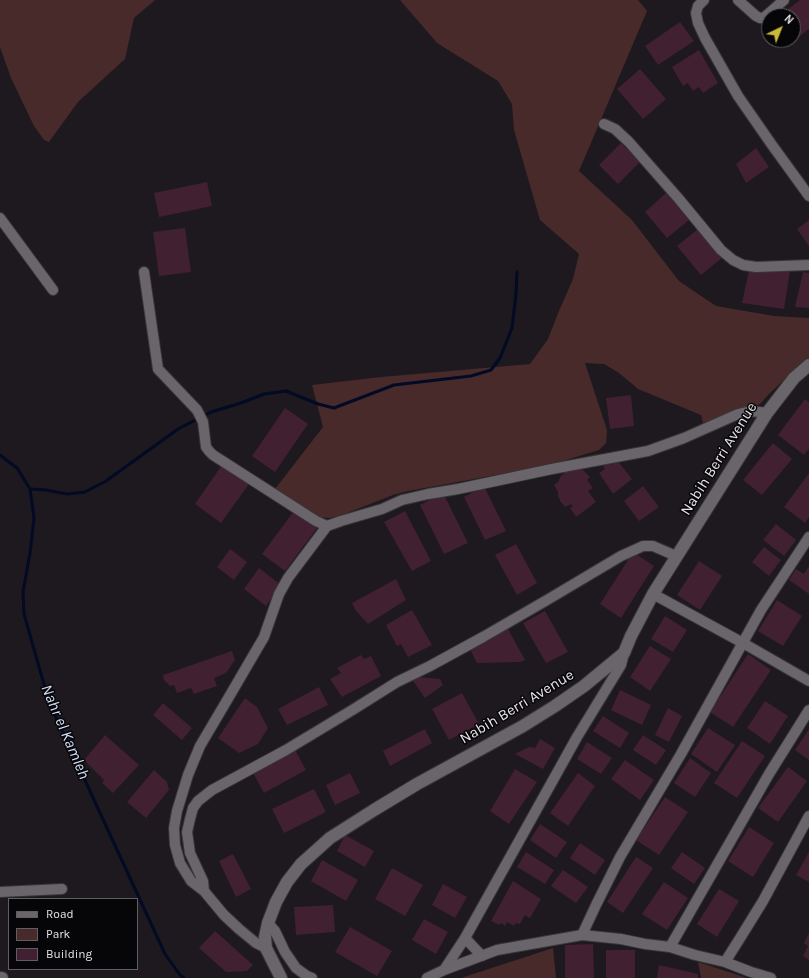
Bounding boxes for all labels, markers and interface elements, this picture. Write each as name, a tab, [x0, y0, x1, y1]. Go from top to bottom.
north arrow	[761, 8, 801, 48]
text: N	[782, 12, 796, 27]
street label: Nabih Berri Avenue	[677, 399, 761, 519]
street label: Nabih Berri Avenue	[457, 666, 577, 748]
water label: Nahr el Kamleh	[36, 682, 94, 782]
legend	[8, 898, 138, 970]
text: Road	[46, 907, 74, 921]
text: Park	[46, 927, 70, 941]
text: Building	[46, 947, 92, 961]

